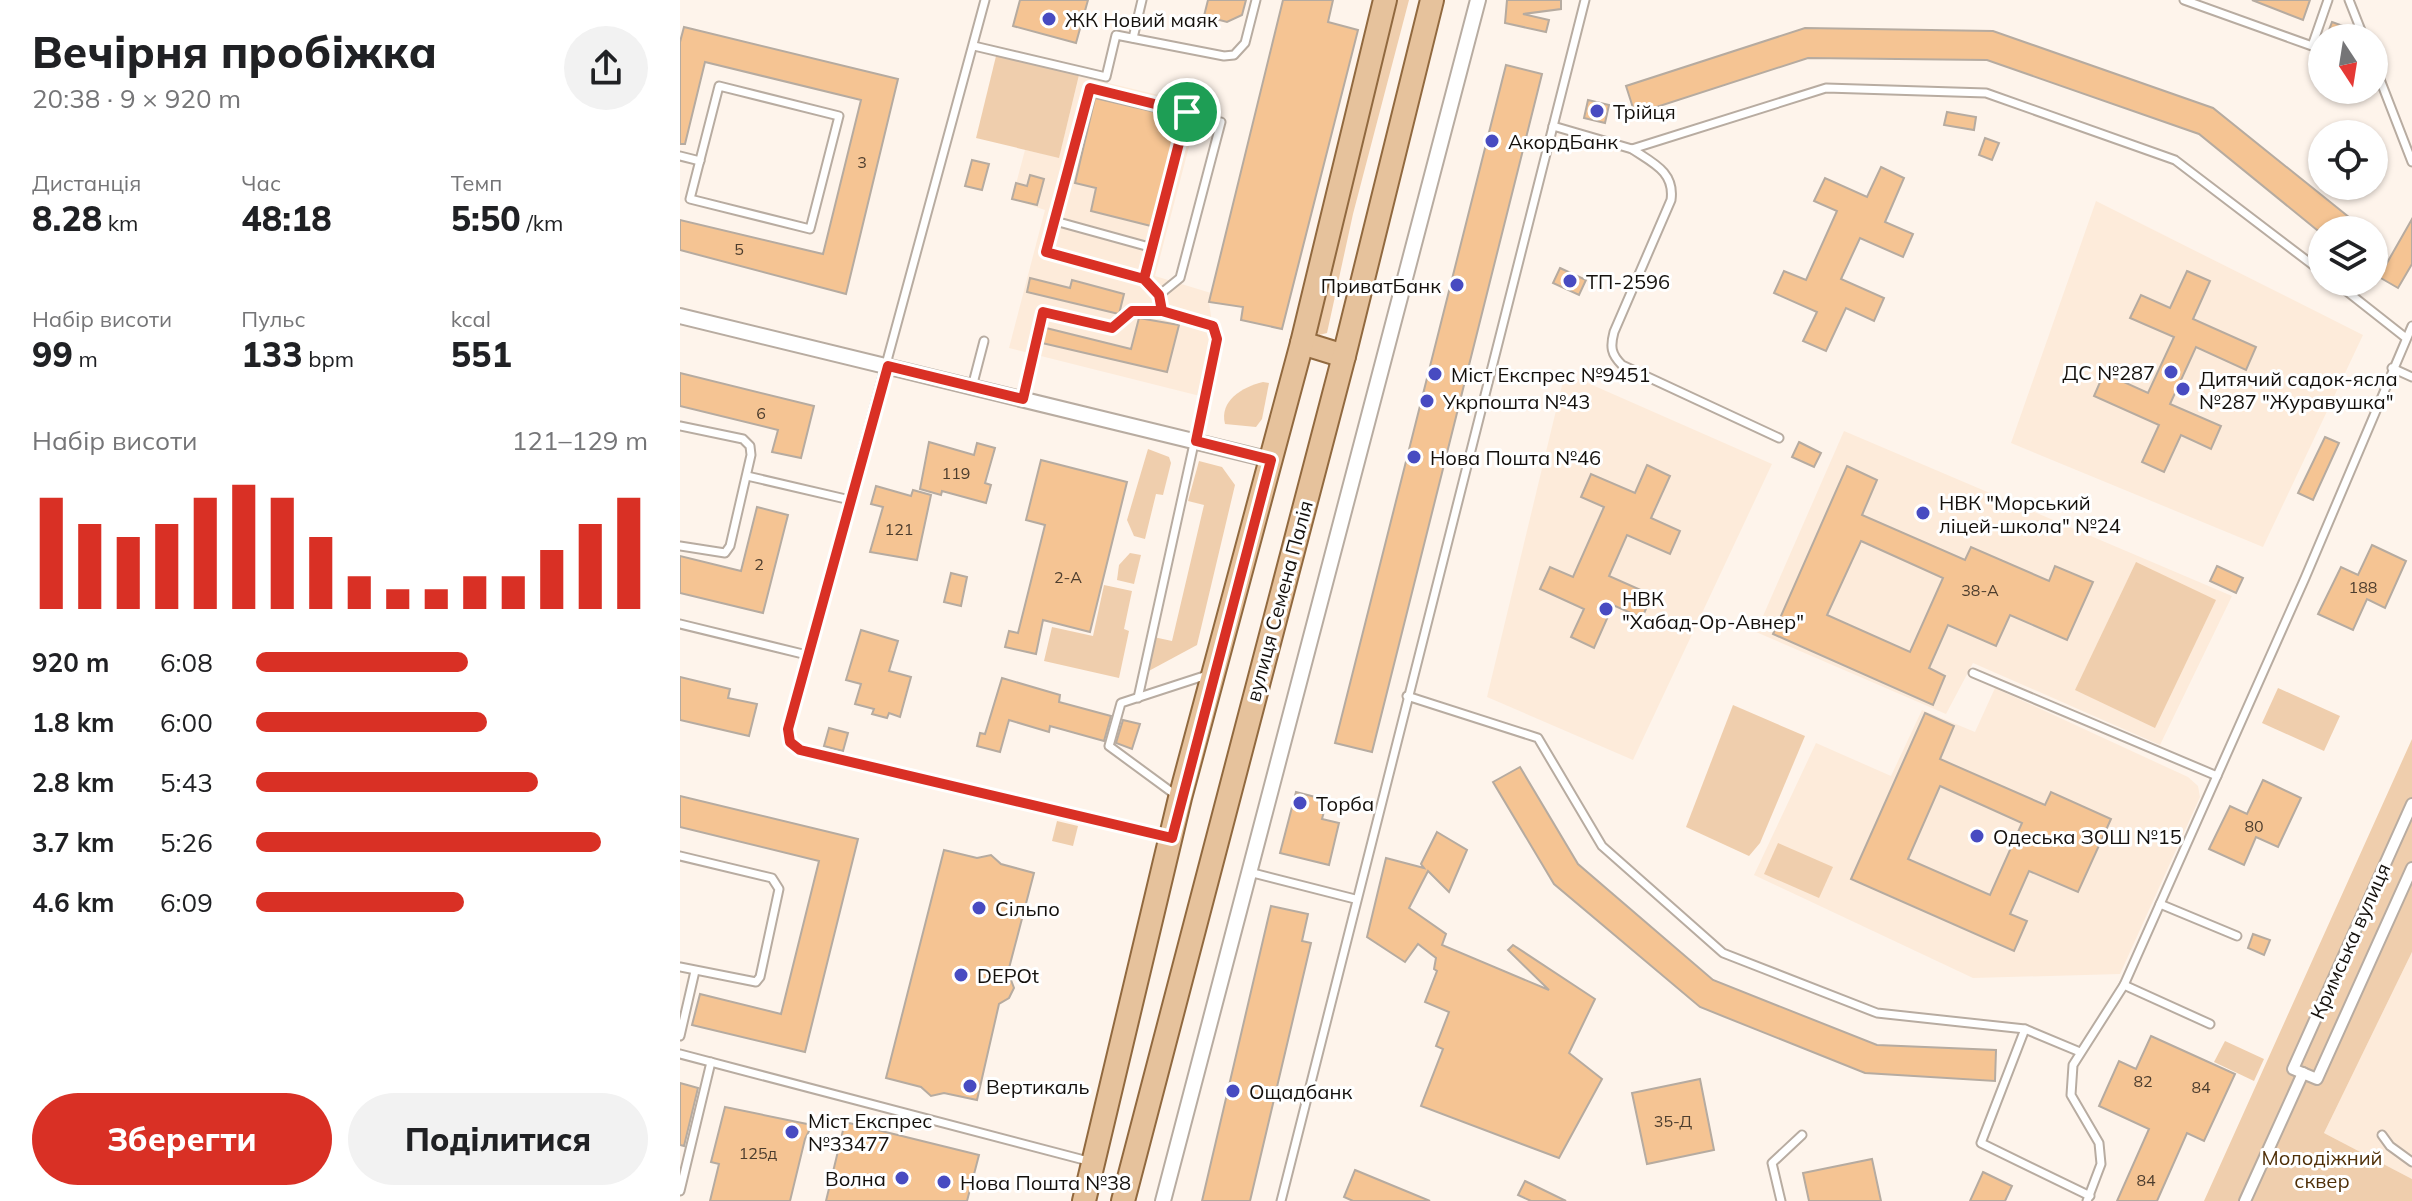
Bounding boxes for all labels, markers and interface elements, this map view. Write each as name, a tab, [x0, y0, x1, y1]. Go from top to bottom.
place label: ЖК Новий маяк	[1065, 7, 1218, 32]
marker: ЖК Новий маяк	[1040, 10, 1058, 28]
text: Вечірня пробіжка	[32, 24, 437, 79]
north arrow	[2308, 24, 2388, 104]
map controls	[2308, 24, 2388, 296]
button: share	[564, 26, 648, 110]
pin	[1153, 78, 1221, 146]
text: 20:38 · 9 × 920 m	[32, 82, 241, 115]
icon: arrive	[1165, 90, 1209, 134]
place label: Трійця	[1613, 99, 1676, 124]
marker: Трійця	[1588, 102, 1606, 120]
button: locate	[2308, 120, 2388, 200]
place label: АкордБанк	[1508, 129, 1618, 154]
marker: АкордБанк	[1483, 132, 1501, 150]
house number: 3	[857, 152, 867, 172]
text: Дистанція	[32, 169, 141, 197]
text: Час	[241, 169, 281, 197]
text: Темп	[451, 169, 502, 197]
text: 8.28	[32, 197, 102, 240]
text: 48:18	[241, 197, 332, 240]
text: 5:50	[451, 197, 521, 240]
text: km	[102, 209, 138, 237]
text: /km	[521, 209, 563, 237]
button: layers	[2308, 216, 2388, 296]
house number: 5	[734, 239, 744, 259]
place label: ТП-2596	[1586, 269, 1670, 294]
marker: ТП-2596	[1561, 272, 1579, 290]
place label: ПриватБанк	[1321, 273, 1441, 298]
marker: ПриватБанк	[1448, 276, 1466, 294]
text: Набір висоти	[32, 305, 172, 333]
text: Пульс	[241, 305, 306, 333]
text: kcal	[451, 305, 491, 333]
text: 99	[32, 333, 73, 376]
text: 133	[241, 333, 303, 376]
text: 551	[451, 333, 512, 376]
text: m	[73, 345, 98, 373]
text: bpm	[303, 345, 354, 373]
place label: ДС №287	[2062, 360, 2155, 385]
place label: Міст Експрес №9451	[1451, 362, 1650, 387]
marker: ДС №287	[2162, 363, 2180, 381]
marker: Міст Експрес №9451	[1426, 365, 1444, 383]
place label: Дитячий садок-ясла №287 "Журавушка"	[2199, 366, 2398, 414]
marker: Дитячий садок-ясла №287 "Журавушка"	[2174, 380, 2192, 398]
place label: Укрпошта №43	[1442, 389, 1590, 414]
marker: Укрпошта №43	[1418, 392, 1436, 410]
house number: 6	[756, 403, 766, 423]
text: Набір висоти	[32, 424, 198, 457]
text: 121–129 m	[512, 424, 648, 457]
place label: Нова Пошта №46	[1430, 445, 1601, 470]
marker: Нова Пошта №46	[1405, 448, 1423, 466]
house number: 119	[942, 463, 970, 483]
place label: НВК "Морський ліцей-школа" №24	[1939, 490, 2121, 538]
street label: вулиця Семена Палія	[1240, 498, 1318, 704]
marker: НВК "Морський ліцей-школа" №24	[1914, 504, 1932, 522]
house number: 121	[885, 519, 913, 539]
house number: 2	[754, 554, 764, 574]
house number: 2-А	[1054, 567, 1082, 587]
house number: 188	[2349, 577, 2377, 597]
house number: 38-А	[1961, 580, 1999, 600]
place label: НВК "Хабад-Ор-Авнер"	[1622, 586, 1804, 634]
marker: НВК "Хабад-Ор-Авнер"	[1597, 600, 1615, 618]
text: 920 m	[32, 646, 109, 679]
text: 6:08	[160, 646, 213, 679]
text: 1.8 km	[32, 706, 115, 739]
text: 6:00	[160, 706, 213, 739]
text: 2.8 km	[32, 766, 115, 799]
text: 5:43	[160, 766, 213, 799]
place label: Торба	[1316, 791, 1374, 816]
marker: Торба	[1291, 794, 1309, 812]
house number: 80	[2244, 816, 2264, 836]
place label: Одеська ЗОШ №15	[1993, 824, 2182, 849]
text: 3.7 km	[32, 826, 115, 859]
text: 5:26	[160, 826, 213, 859]
marker: Одеська ЗОШ №15	[1968, 827, 1986, 845]
street label: Кримська вулиця	[2304, 859, 2396, 1023]
text: 4.6 km	[32, 886, 115, 919]
text: 6:09	[160, 886, 213, 919]
place label: Сільпо	[995, 896, 1060, 921]
marker: Сільпо	[970, 899, 988, 917]
place label: DEPOt	[977, 963, 1039, 988]
marker: DEPOt	[952, 966, 970, 984]
house number: 82	[2133, 1071, 2153, 1091]
place label: Вертикаль	[986, 1074, 1090, 1099]
marker: Вертикаль	[961, 1077, 979, 1095]
house number: 84	[2191, 1077, 2211, 1097]
place label: Ощадбанк	[1249, 1079, 1352, 1104]
marker: Ощадбанк	[1224, 1082, 1242, 1100]
button: Зберегти	[32, 1093, 332, 1185]
button: Поділитися	[348, 1093, 648, 1185]
place label: Міст Експрес №33477	[808, 1108, 932, 1156]
house number: 35-Д	[1654, 1111, 1692, 1131]
marker: Міст Експрес №33477	[783, 1123, 801, 1141]
house number: 125д	[739, 1143, 778, 1163]
park label: Молодіжний сквер	[2262, 1145, 2382, 1193]
place label: Волна	[825, 1166, 886, 1191]
marker: Волна	[893, 1169, 911, 1187]
place label: Нова Пошта №38	[960, 1170, 1131, 1195]
house number: 84	[2136, 1170, 2156, 1190]
marker: Нова Пошта №38	[935, 1173, 953, 1191]

